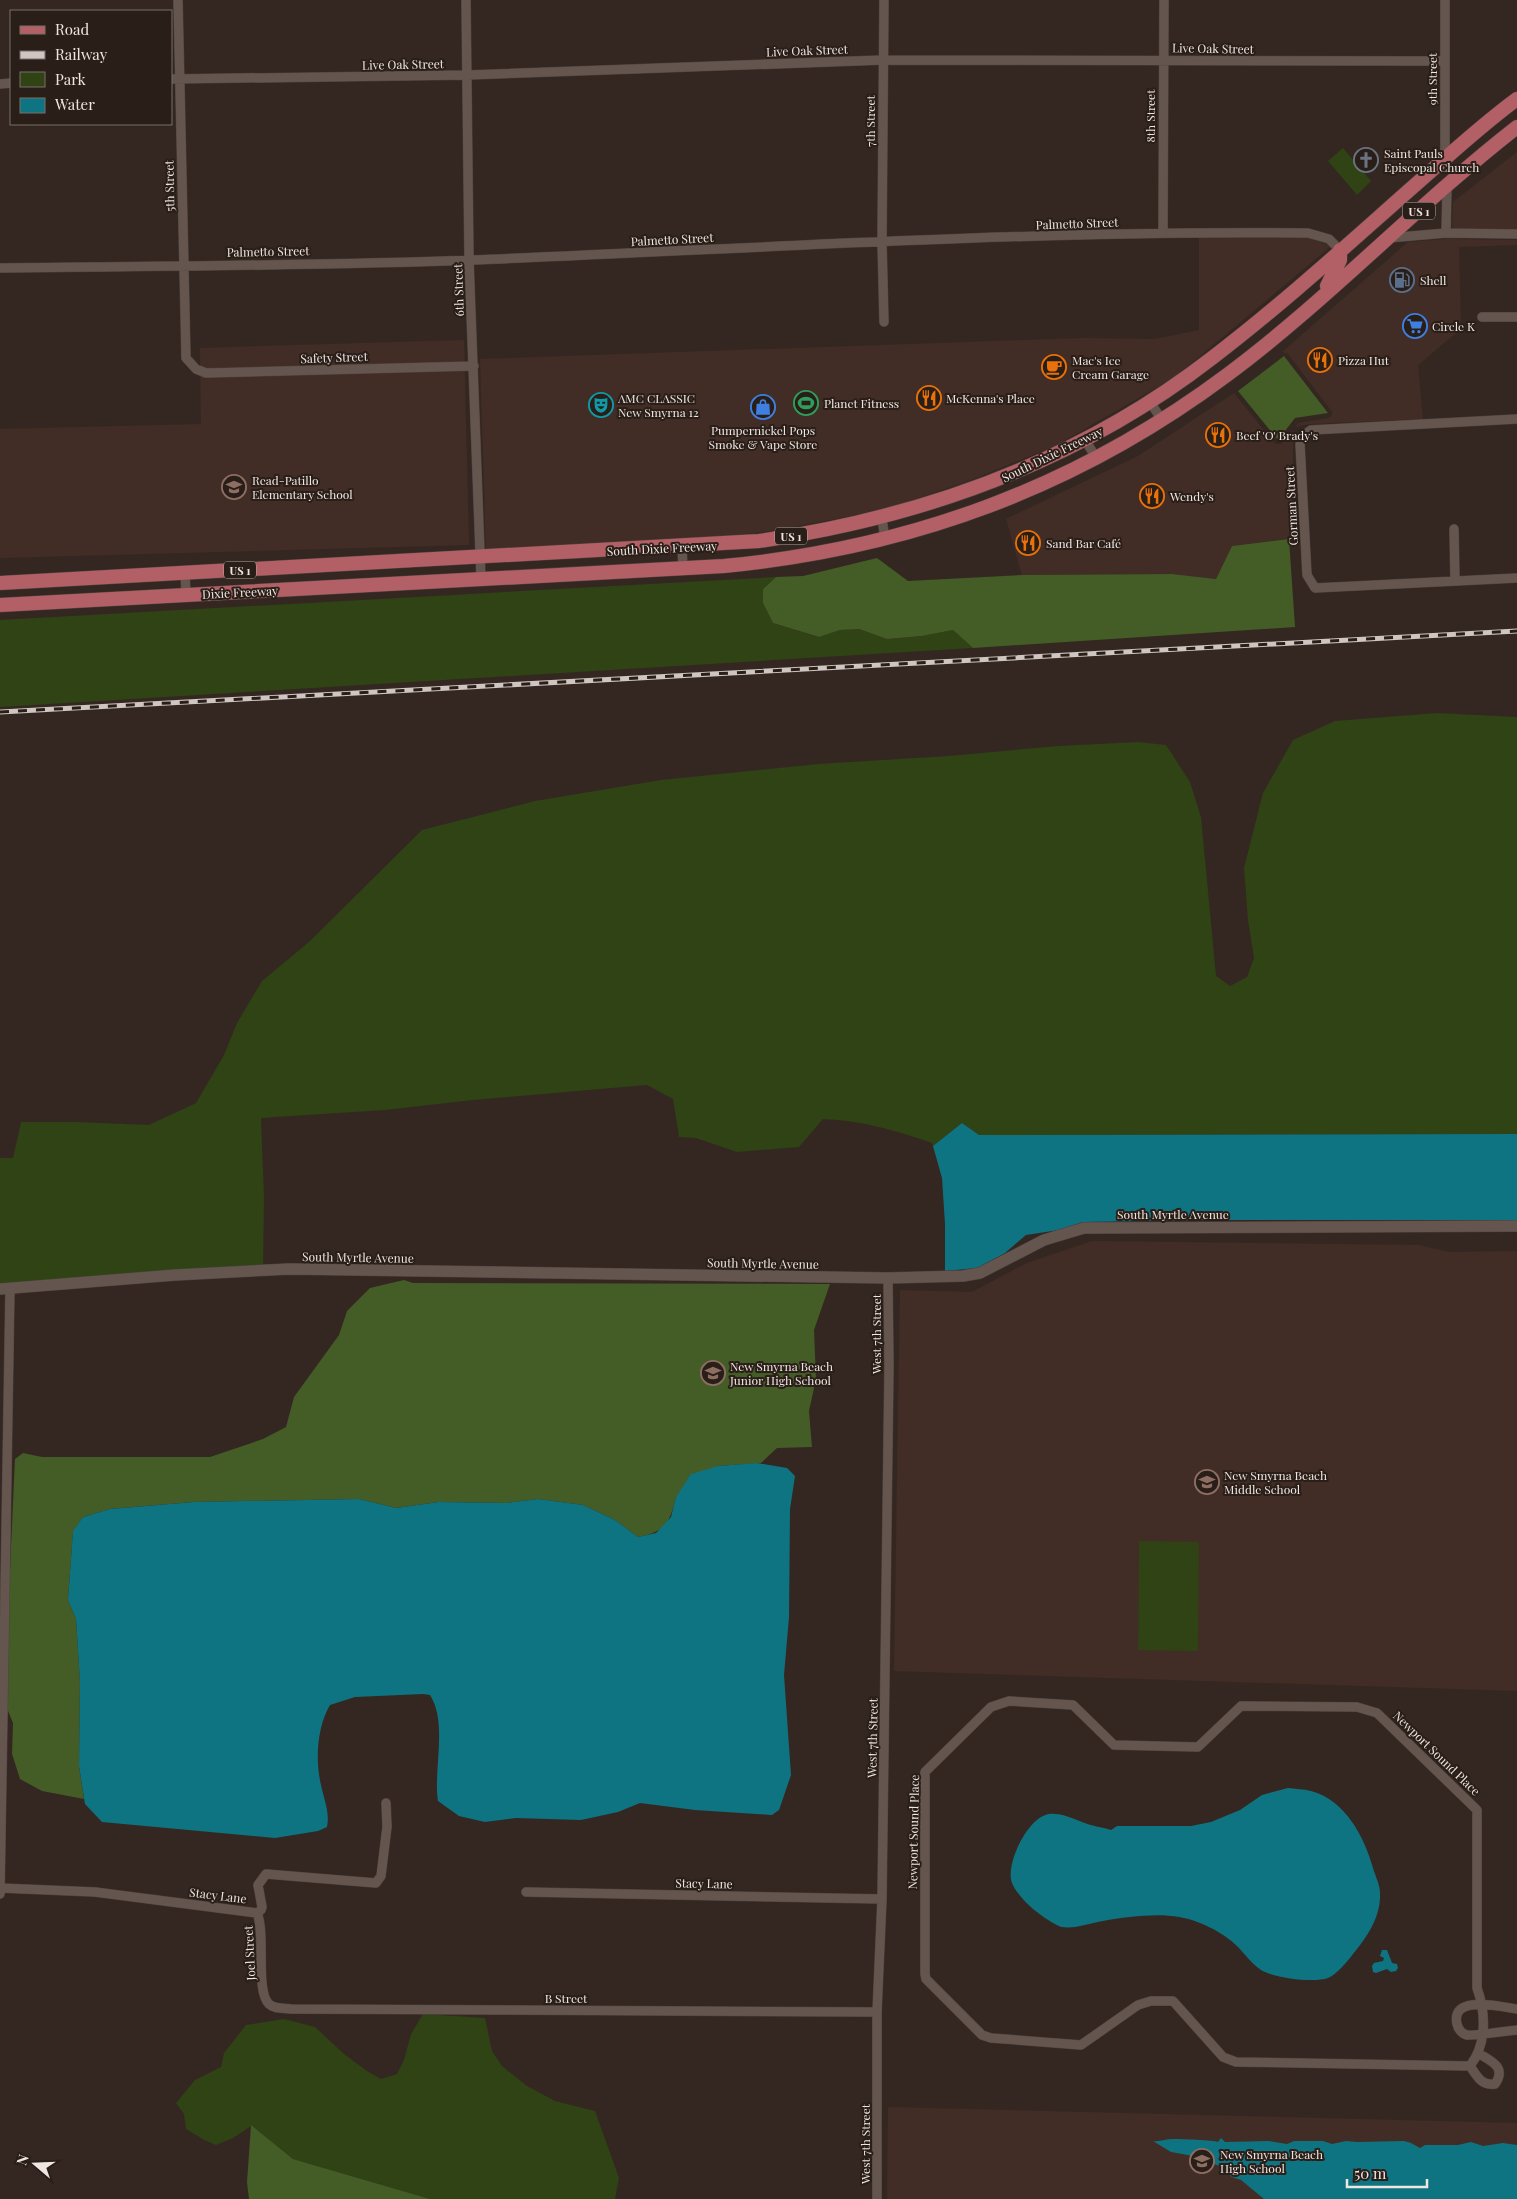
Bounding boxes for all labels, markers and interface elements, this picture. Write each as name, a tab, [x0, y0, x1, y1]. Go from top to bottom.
legend	[10, 10, 172, 125]
text: Road	[55, 19, 89, 39]
street label: Live Oak Street	[1172, 39, 1255, 57]
street label: Live Oak Street	[766, 41, 849, 59]
text: Railway	[55, 44, 108, 64]
street label: 9th Street	[1424, 52, 1440, 105]
street label: Live Oak Street	[362, 55, 445, 73]
text: Park	[55, 69, 87, 89]
street label: 8th Street	[1142, 89, 1158, 142]
text: Water	[54, 94, 95, 114]
street label: 7th Street	[862, 95, 878, 147]
place label: Saint Pauls Episcopal Church	[1384, 145, 1479, 175]
church icon: Saint Pauls Episcopal Church	[1353, 147, 1379, 173]
street label: 5th Street	[161, 159, 177, 212]
road number: US 1	[1403, 202, 1435, 220]
street label: Palmetto Street	[1035, 214, 1119, 232]
street label: Palmetto Street	[630, 229, 715, 249]
street label: Palmetto Street	[226, 242, 310, 260]
street label: 6th Street	[449, 263, 467, 317]
fuel station icon: Shell	[1389, 267, 1415, 293]
place label: Shell	[1420, 272, 1447, 288]
supermarket icon: Circle K	[1402, 313, 1428, 339]
place label: Circle K	[1432, 318, 1475, 334]
restaurant icon: Pizza Hut	[1307, 347, 1333, 373]
street label: Safety Street	[300, 348, 369, 366]
place label: Mac's Ice Cream Garage	[1072, 352, 1149, 382]
place label: Pizza Hut	[1338, 352, 1390, 368]
cafe icon: Mac's Ice Cream Garage	[1041, 354, 1067, 380]
restaurant icon: McKenna's Place	[916, 385, 942, 411]
place label: AMC CLASSIC New Smyrna 12	[617, 390, 699, 420]
sports icon: Planet Fitness	[793, 390, 819, 416]
place label: McKenna's Place	[946, 390, 1035, 406]
theatre icon: AMC CLASSIC New Smyrna 12	[588, 392, 614, 418]
shop icon: Pumpernickel Pops Smoke & Vape Store	[750, 394, 776, 420]
place label: Planet Fitness	[824, 395, 899, 411]
place label: Pumpernickel Pops Smoke & Vape Store	[709, 422, 817, 452]
restaurant icon: Beef 'O' Brady's	[1205, 422, 1231, 448]
street label: South Dixie Freeway	[999, 423, 1105, 485]
place label: Beef 'O' Brady's	[1236, 427, 1318, 443]
street label: Gorman Street	[1281, 465, 1301, 546]
place label: Read-Patillo Elementary School	[252, 472, 353, 502]
school or university icon: Read-Patillo Elementary School	[221, 474, 247, 500]
restaurant icon: Wendy's	[1139, 483, 1165, 509]
place label: Wendy's	[1169, 488, 1214, 504]
road number: US 1	[775, 528, 807, 544]
restaurant icon: Sand Bar Café	[1015, 530, 1041, 556]
place label: Sand Bar Café	[1046, 535, 1121, 551]
street label: South Dixie Freeway	[606, 537, 718, 559]
road number: US 1	[224, 562, 256, 578]
street label: Dixie Freeway	[202, 582, 278, 602]
street label: South Myrtle Avenue	[1117, 1206, 1229, 1222]
street label: South Myrtle Avenue	[302, 1248, 414, 1266]
street label: South Myrtle Avenue	[707, 1254, 819, 1272]
street label: West 7th Street	[868, 1293, 884, 1375]
place label: New Smyrna Beach Junior High School	[729, 1358, 833, 1388]
school or university icon: New Smyrna Beach Junior High School	[700, 1360, 726, 1386]
place label: New Smyrna Beach Middle School	[1224, 1467, 1327, 1497]
school or university icon: New Smyrna Beach Middle School	[1194, 1469, 1220, 1495]
street label: West 7th Street	[863, 1697, 881, 1779]
street label: Newport Sound Place	[1390, 1707, 1484, 1799]
street label: Newport Sound Place	[904, 1774, 922, 1890]
street label: Stacy Lane	[675, 1874, 733, 1892]
street label: Stacy Lane	[188, 1884, 248, 1906]
street label: Joel Street	[240, 1924, 258, 1982]
street label: B Street	[545, 1990, 588, 2006]
street label: West 7th Street	[857, 2103, 873, 2185]
north arrow	[10, 2139, 60, 2189]
place label: New Smyrna Beach High School	[1220, 2146, 1323, 2176]
school or university icon: New Smyrna Beach High School	[1189, 2148, 1215, 2174]
text: N	[12, 2152, 33, 2167]
scale bar	[1347, 2156, 1427, 2188]
text: 50 m	[1354, 2163, 1387, 2183]

